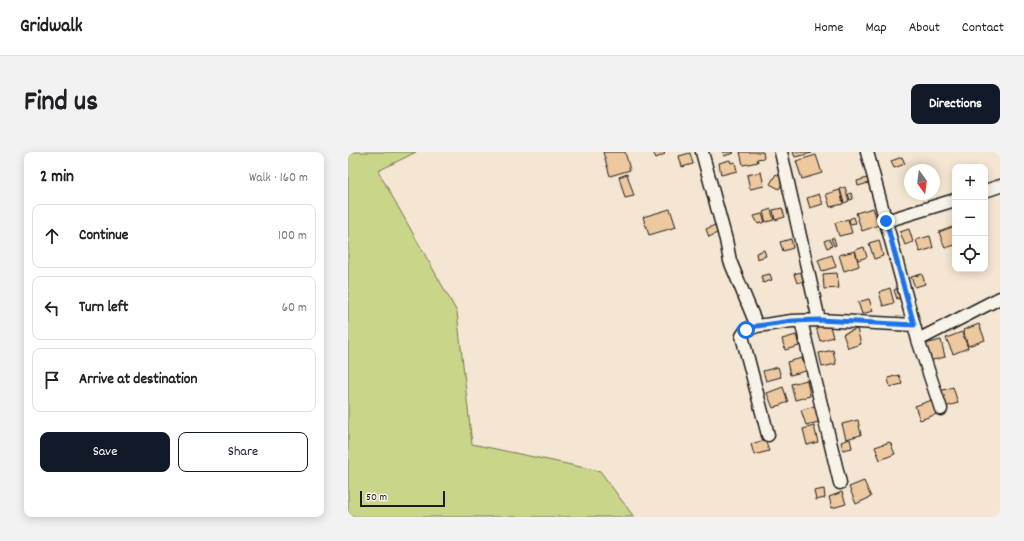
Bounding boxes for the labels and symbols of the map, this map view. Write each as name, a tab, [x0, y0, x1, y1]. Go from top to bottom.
north arrow	[904, 164, 940, 200]
route end	[877, 212, 895, 230]
route start	[737, 321, 755, 339]
scale bar	[360, 489, 445, 508]

